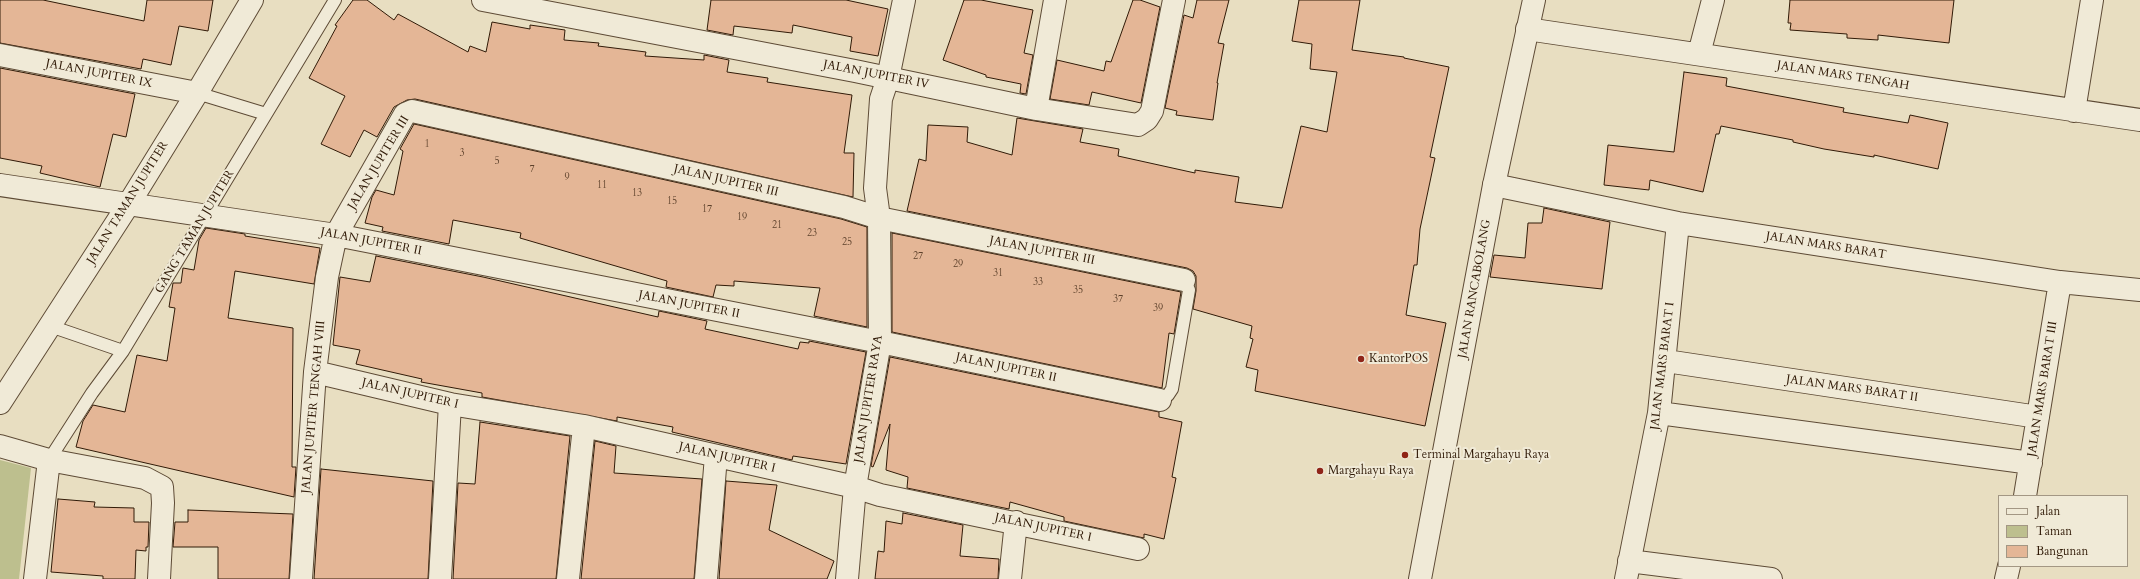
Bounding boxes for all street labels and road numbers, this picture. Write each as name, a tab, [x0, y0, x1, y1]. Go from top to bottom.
street label: JALAN JUPITER IX	[45, 57, 153, 91]
street label: JALAN JUPITER IV	[822, 58, 930, 92]
street label: JALAN MARS TENGAH	[1776, 58, 1910, 94]
street label: JALAN JUPITER III	[345, 113, 413, 213]
street label: JALAN TAMAN JUPITER	[84, 139, 172, 267]
street label: JALAN JUPITER III	[672, 162, 780, 200]
street label: GANG TAMAN JUPITER	[152, 168, 238, 296]
street label: JALAN RANCABOLANG	[1456, 218, 1494, 360]
street label: JALAN JUPITER II	[319, 225, 423, 259]
street label: JALAN MARS BARAT	[1765, 229, 1887, 263]
street label: JALAN JUPITER III	[988, 234, 1096, 268]
street label: JALAN JUPITER II	[637, 288, 741, 322]
street label: JALAN MARS BARAT I	[1648, 301, 1678, 431]
street label: JALAN JUPITER TENGAH VIII	[299, 320, 329, 494]
street label: JALAN MARS BARAT III	[2025, 320, 2061, 458]
street label: JALAN JUPITER RAYA	[852, 334, 886, 464]
street label: JALAN JUPITER II	[954, 350, 1058, 386]
street label: JALAN MARS BARAT II	[1785, 373, 1919, 405]
street label: JALAN JUPITER I	[360, 376, 460, 412]
street label: JALAN JUPITER I	[677, 440, 777, 476]
street label: JALAN JUPITER I	[993, 511, 1093, 545]

